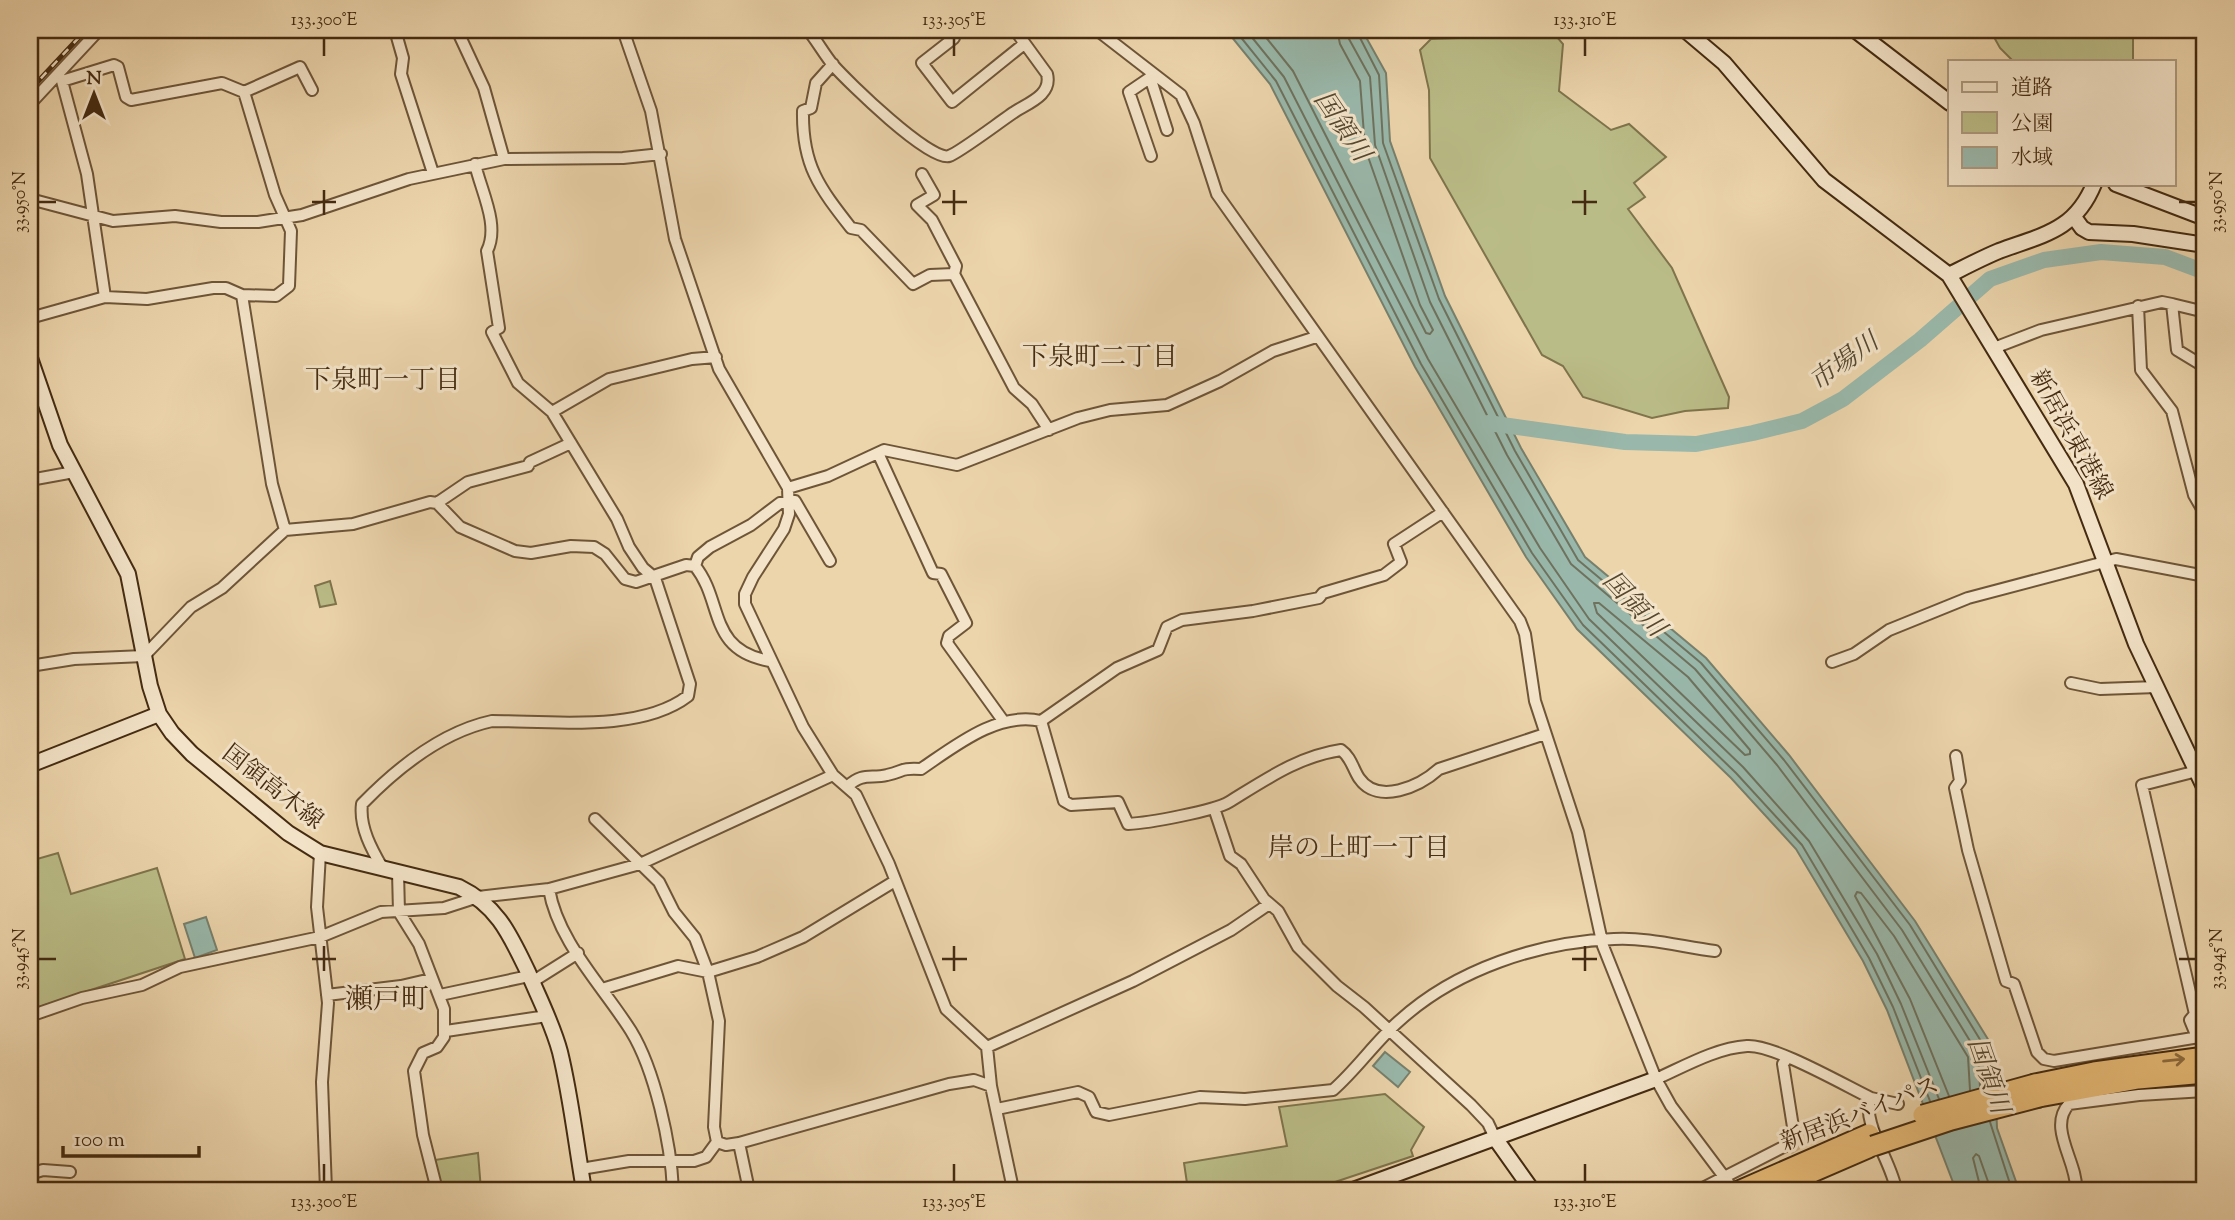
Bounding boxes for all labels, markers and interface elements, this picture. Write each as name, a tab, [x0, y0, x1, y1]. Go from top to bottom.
text: 133.300°E	[291, 8, 357, 34]
text: 133.305°E	[922, 8, 986, 34]
text: 133.310°E	[1553, 8, 1617, 34]
north arrow	[60, 60, 130, 130]
legend	[1948, 60, 2176, 186]
text: N	[86, 66, 102, 93]
text: 道路	[2011, 74, 2053, 104]
water label: 国領川	[1304, 84, 1380, 172]
text: 公園	[2011, 110, 2053, 140]
text: 水域	[2011, 144, 2053, 174]
text: 33.950°N	[8, 171, 34, 233]
text: 33.950°N	[2205, 171, 2231, 233]
water label: 市場川	[1803, 323, 1890, 401]
district label: 下泉町二丁目	[1022, 340, 1178, 377]
district label: 下泉町一丁目	[305, 363, 461, 400]
street label: 新居浜東港線	[2020, 364, 2120, 506]
water label: 国領川	[1593, 564, 1675, 648]
street label: 国領高木線	[214, 738, 330, 838]
district label: 岸の上町一丁目	[1268, 831, 1450, 868]
text: 33.945°N	[8, 928, 34, 990]
text: 33.945°N	[2205, 928, 2231, 990]
district label: 瀬戸町	[345, 981, 429, 1021]
water label: 国領川	[1957, 1033, 2018, 1122]
one-way arrow	[2162, 1053, 2185, 1066]
street label: 新居浜バイパス	[1776, 1069, 1944, 1161]
scale bar	[63, 1115, 200, 1159]
text: 100 m	[74, 1126, 125, 1156]
text: 133.300°E	[291, 1190, 357, 1216]
text: 133.305°E	[922, 1190, 986, 1216]
text: 133.310°E	[1553, 1190, 1617, 1216]

